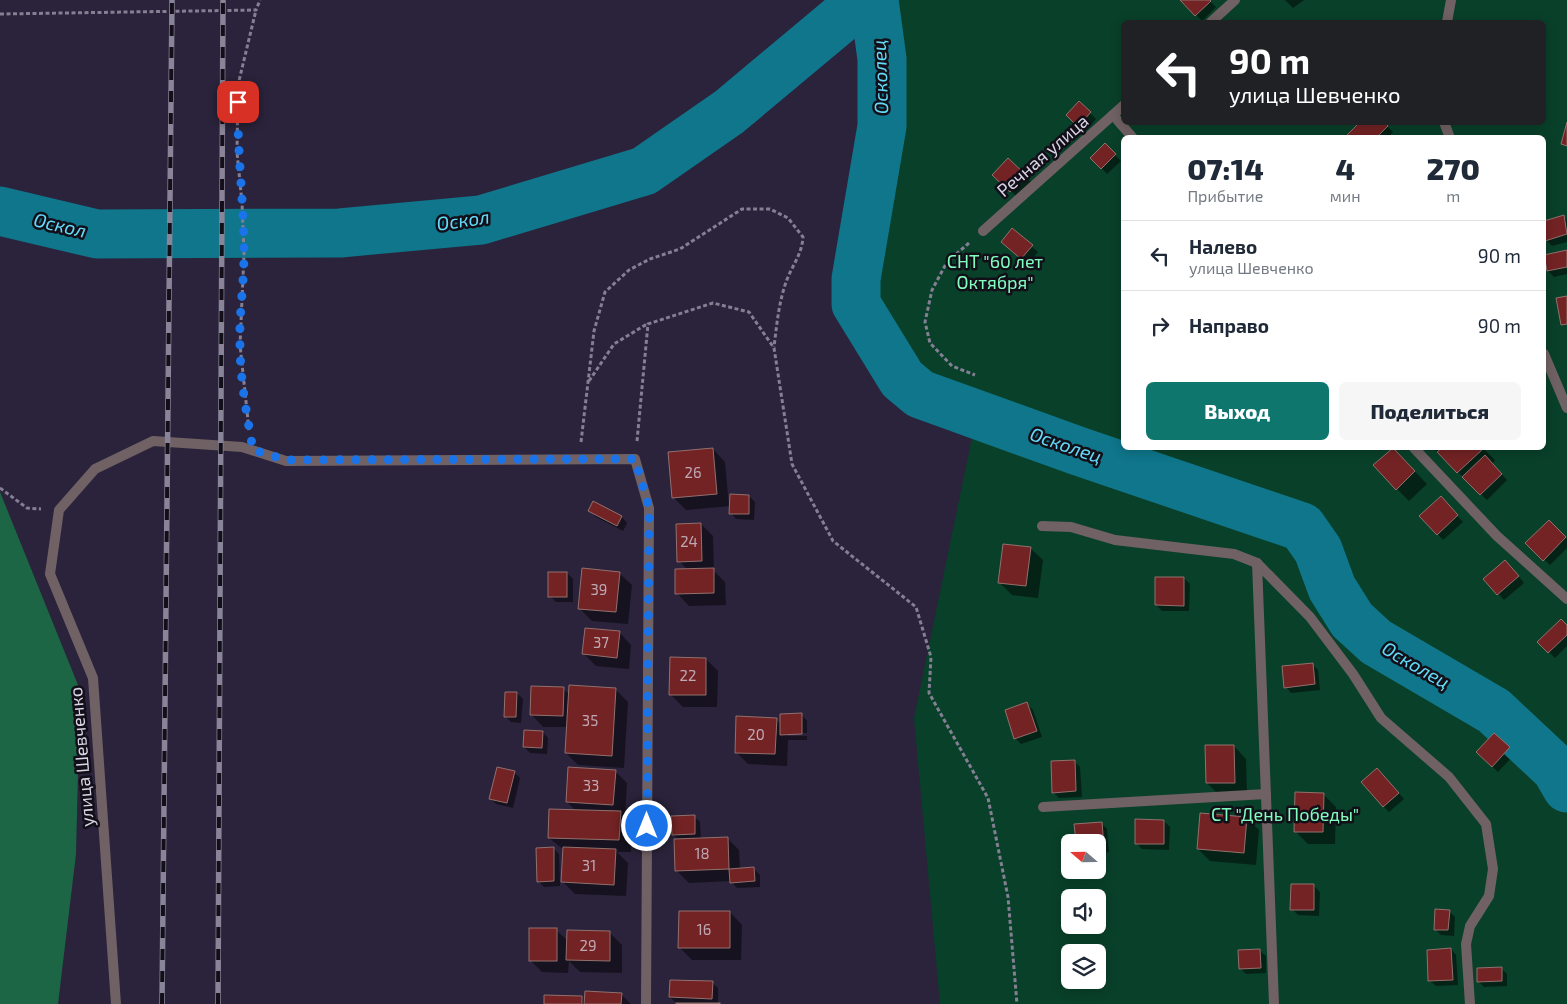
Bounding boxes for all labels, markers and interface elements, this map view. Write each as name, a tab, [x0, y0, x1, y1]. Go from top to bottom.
water label: Осколец	[867, 39, 892, 115]
text: 90 m	[1229, 39, 1310, 81]
icon: left	[1146, 40, 1211, 105]
pin	[217, 81, 259, 123]
text: улица Шевченко	[1229, 81, 1401, 107]
icon: arrive	[224, 88, 252, 116]
street label: Речная улица	[992, 109, 1093, 201]
text: 07:14	[1187, 150, 1264, 186]
text: 4	[1335, 150, 1355, 186]
text: 270	[1427, 150, 1480, 186]
text: Прибытие	[1187, 186, 1263, 205]
text: мин	[1330, 186, 1360, 205]
text: m	[1446, 186, 1460, 205]
water label: Оскол	[435, 204, 491, 235]
water label: Оскол	[32, 207, 89, 242]
text: Налево	[1189, 235, 1257, 258]
icon: left	[1146, 242, 1174, 270]
text: 90 m	[1478, 244, 1521, 267]
park label: СНТ "60 лет Октября"	[947, 250, 1043, 293]
text: улица Шевченко	[1189, 258, 1314, 277]
icon: right	[1146, 312, 1174, 340]
text: Направо	[1189, 314, 1269, 337]
text: 90 m	[1478, 314, 1521, 337]
button: Выход	[1146, 382, 1329, 440]
button: Поделиться	[1339, 382, 1521, 440]
water label: Осколец	[1027, 421, 1105, 468]
house number: 26	[684, 463, 702, 481]
house number: 24	[680, 532, 698, 550]
house number: 39	[591, 580, 607, 598]
house number: 37	[593, 633, 609, 651]
water label: Осколец	[1378, 636, 1454, 693]
house number: 22	[680, 666, 696, 684]
street label: улица Шевченко	[64, 686, 98, 828]
house number: 35	[582, 711, 598, 729]
house number: 20	[747, 725, 765, 743]
house number: 33	[583, 776, 599, 794]
position arrow	[620, 799, 672, 851]
park label: СТ "День Победы"	[1211, 803, 1359, 825]
north arrow	[1061, 834, 1106, 879]
map controls	[1061, 834, 1106, 989]
house number: 18	[694, 844, 710, 862]
house number: 31	[582, 856, 596, 874]
button: sound	[1061, 889, 1106, 934]
house number: 16	[697, 920, 711, 938]
house number: 29	[579, 936, 597, 954]
button: layers	[1061, 944, 1106, 989]

